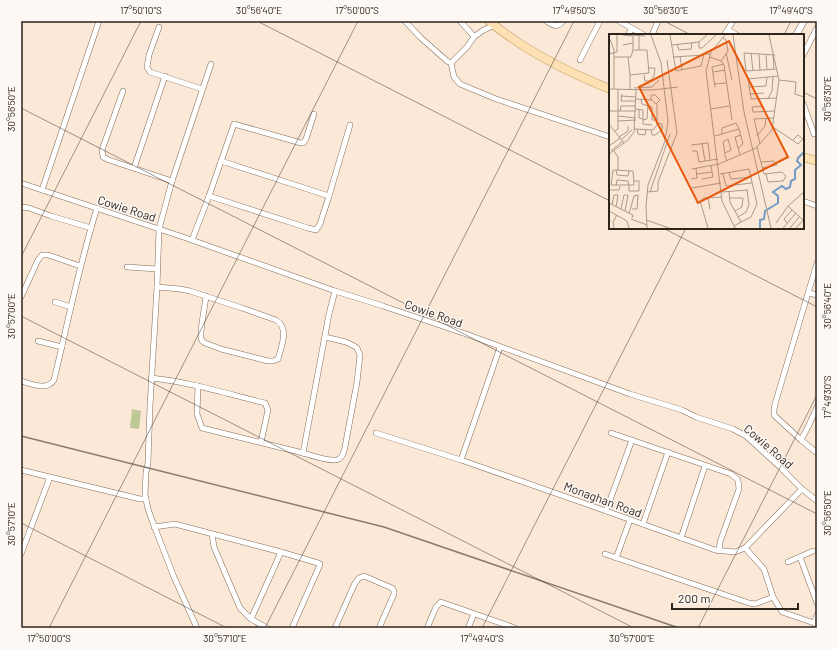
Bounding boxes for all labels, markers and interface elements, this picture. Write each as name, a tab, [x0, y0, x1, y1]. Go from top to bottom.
text: 17°50'10"S	[120, 4, 162, 16]
text: 30°56'40"E	[236, 4, 282, 16]
text: 17°50'00"S	[335, 4, 379, 16]
text: 17°49'50"S	[552, 4, 596, 16]
text: 30°56'30"E	[643, 4, 689, 16]
text: 17°49'40"S	[769, 4, 813, 16]
inset map	[609, 34, 804, 229]
text: 30°56'30"E	[821, 76, 833, 122]
text: 30°56'50"E	[5, 86, 17, 132]
street label: Cowie Road	[96, 192, 158, 224]
text: 30°56'40"E	[821, 283, 833, 329]
text: 30°57'00"E	[5, 293, 17, 339]
street label: Cowie Road	[403, 297, 465, 329]
text: 17°49'30"S	[821, 375, 833, 419]
street label: Cowie Road	[742, 421, 796, 471]
street label: Monaghan Road	[562, 478, 644, 520]
text: 30°56'50"E	[821, 490, 833, 536]
text: 30°57'10"E	[5, 502, 17, 546]
scale bar	[672, 585, 798, 611]
text: 200 m	[678, 591, 710, 605]
text: 17°50'00"S	[27, 632, 71, 644]
text: 30°57'10"E	[203, 632, 247, 644]
text: 17°49'40"S	[460, 632, 504, 644]
text: 30°57'00"E	[609, 632, 655, 644]

